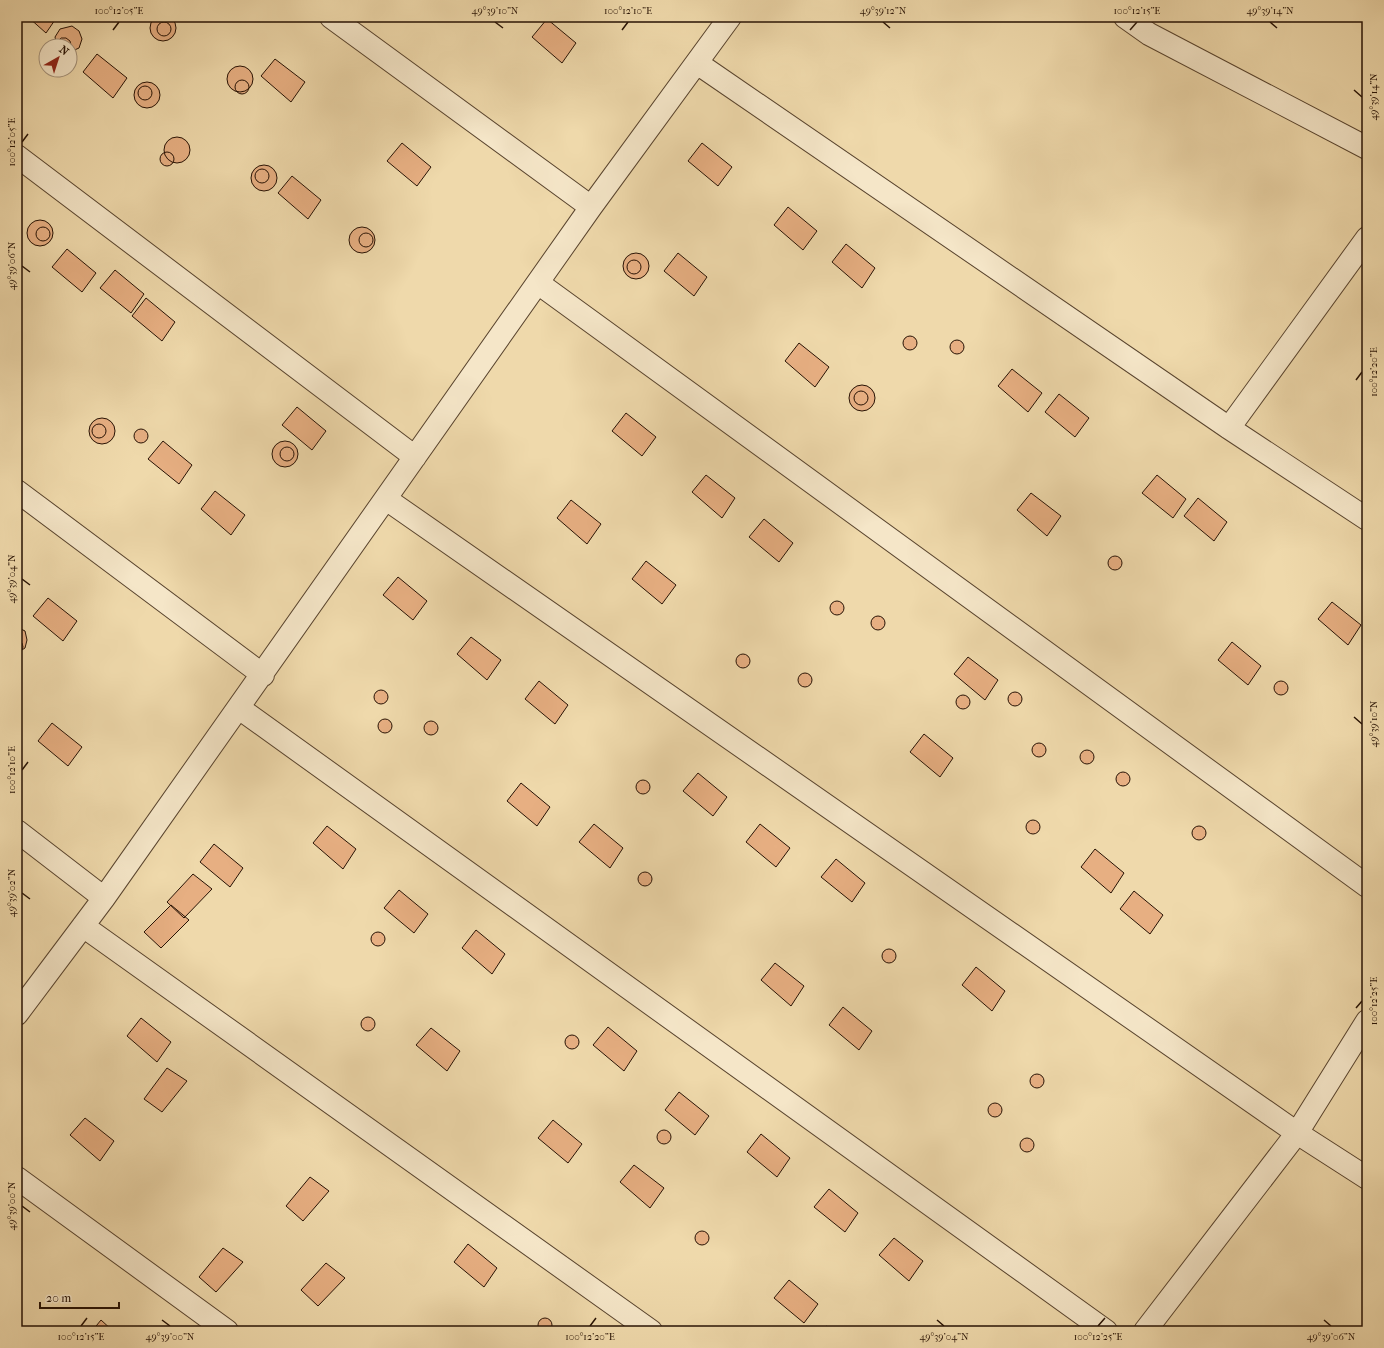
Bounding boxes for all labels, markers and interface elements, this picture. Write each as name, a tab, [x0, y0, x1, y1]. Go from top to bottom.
text: 100°12'05"E	[95, 5, 143, 17]
text: 49°39'10"N	[472, 5, 519, 17]
text: 100°12'10"E	[604, 5, 652, 17]
text: 49°39'12"N	[860, 5, 907, 17]
text: 100°12'15"E	[1114, 5, 1160, 17]
text: 49°39'14"N	[1246, 5, 1294, 17]
north arrow	[38, 38, 78, 78]
text: N	[57, 43, 72, 59]
text: 49°39'14"N	[1368, 73, 1380, 121]
text: 100°12'05"E	[6, 118, 18, 166]
text: 49°39'06"N	[6, 241, 18, 290]
text: 100°12'20"E	[1368, 347, 1380, 397]
text: 49°39'04"N	[6, 554, 18, 604]
text: 49°39'10"N	[1368, 700, 1380, 747]
text: 100°12'10"E	[6, 746, 18, 794]
text: 49°39'02"N	[6, 868, 18, 917]
text: 100°12'25"E	[1368, 977, 1380, 1025]
text: 49°39'00"N	[6, 1181, 18, 1230]
scale bar	[40, 1284, 119, 1310]
text: 20 m	[46, 1291, 71, 1305]
text: 100°12'15"E	[58, 1331, 104, 1343]
text: 49°39'00"N	[146, 1331, 195, 1343]
text: 100°12'20"E	[565, 1331, 615, 1343]
text: 49°39'04"N	[919, 1331, 969, 1343]
text: 100°12'25"E	[1074, 1331, 1122, 1343]
text: 49°39'06"N	[1307, 1331, 1356, 1343]

